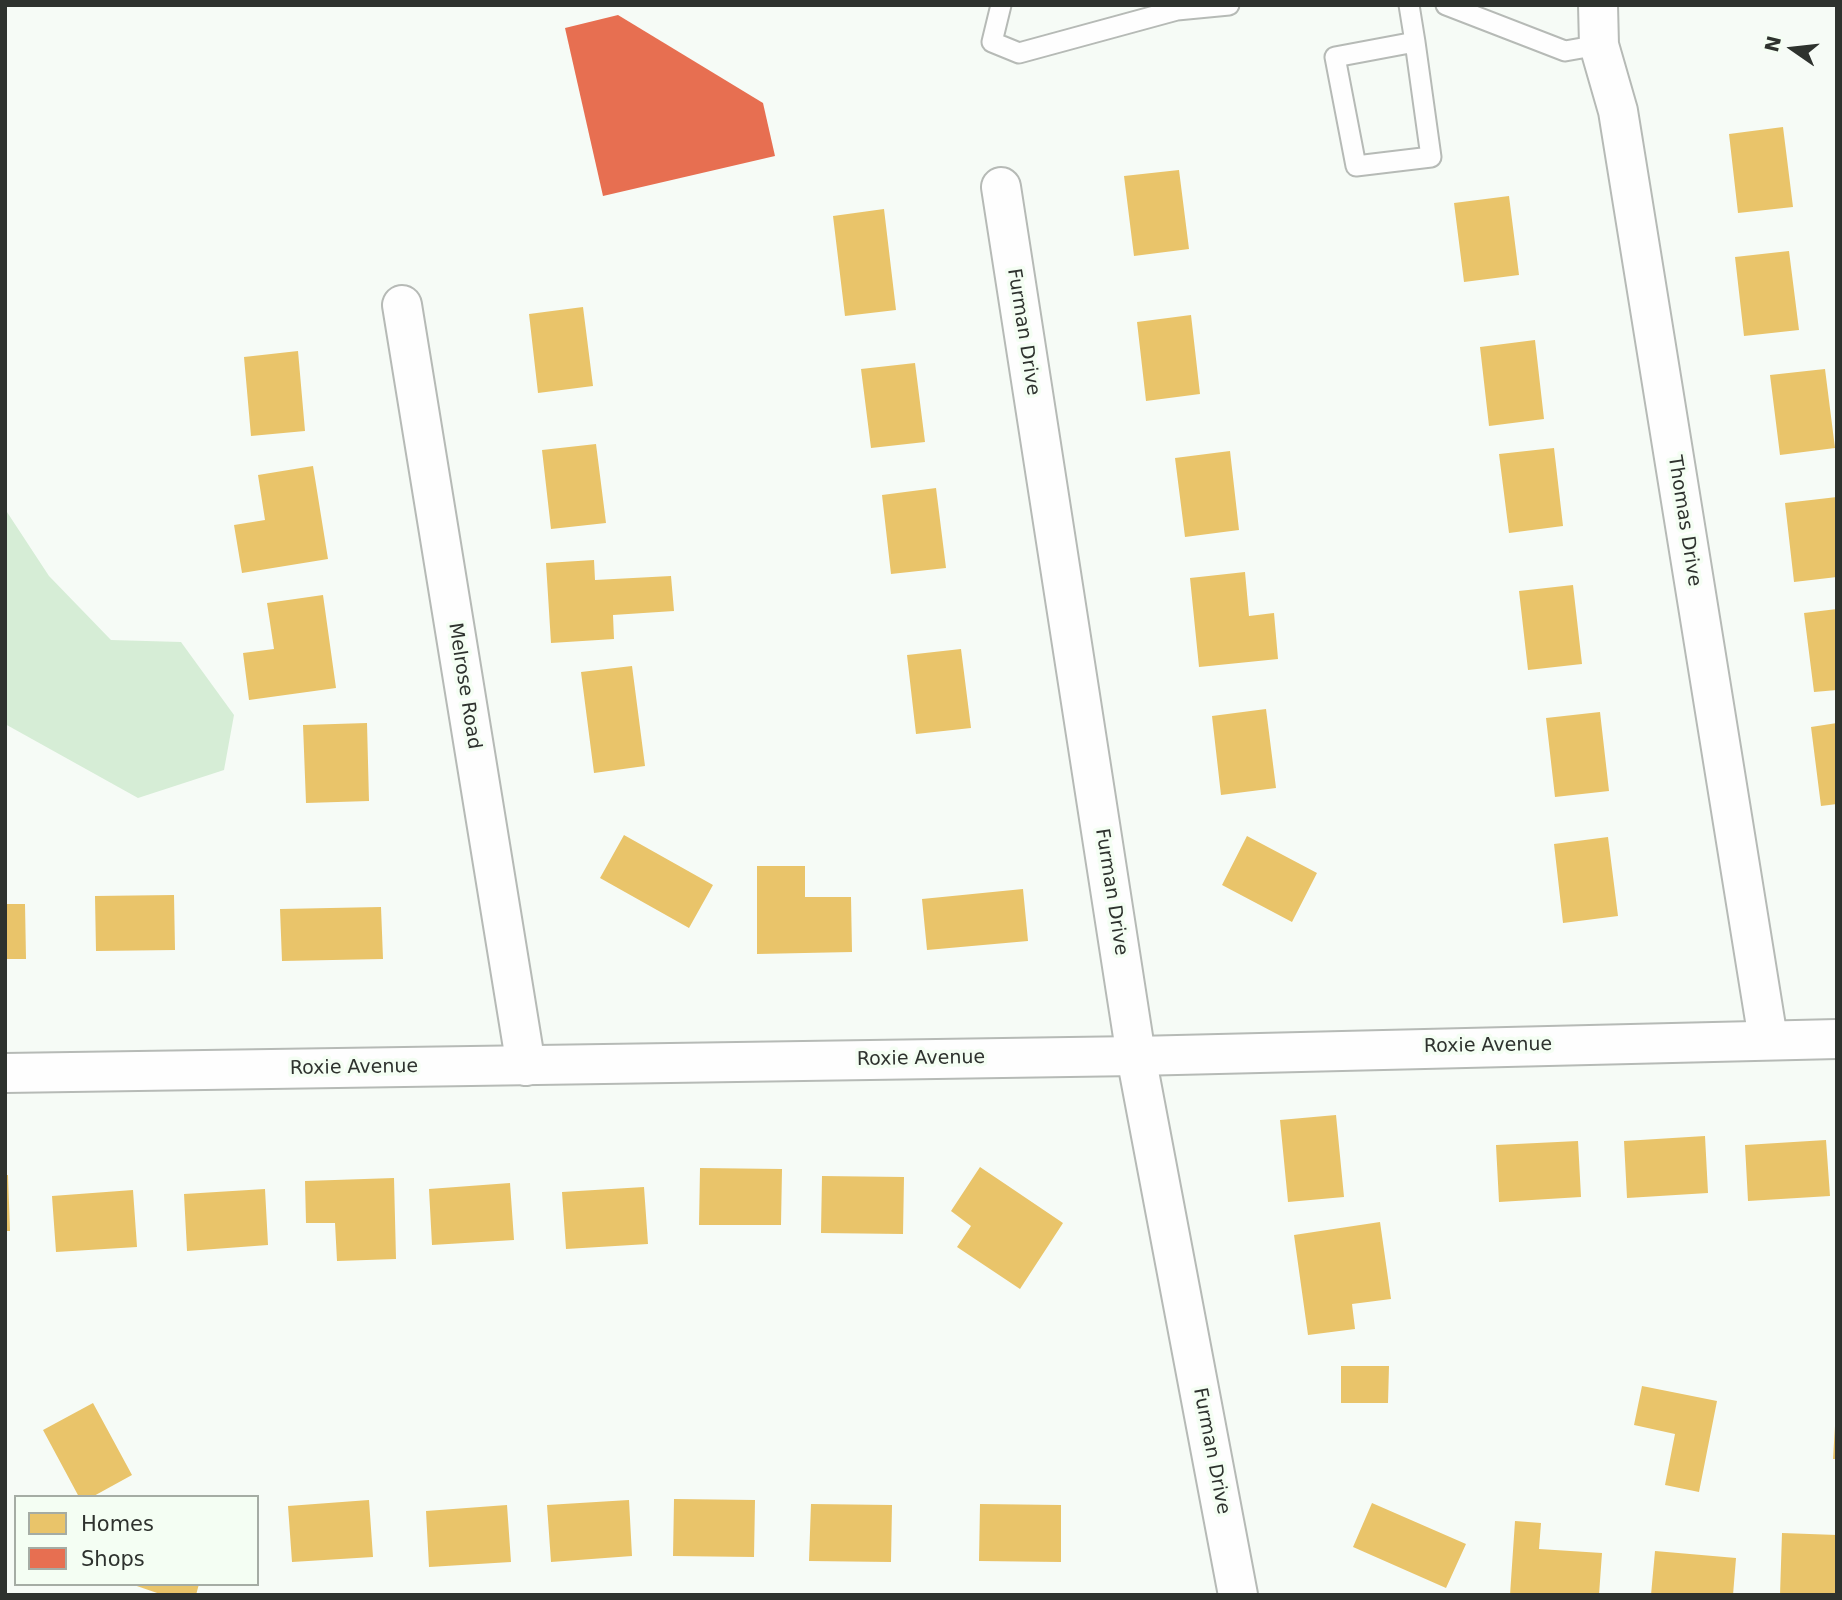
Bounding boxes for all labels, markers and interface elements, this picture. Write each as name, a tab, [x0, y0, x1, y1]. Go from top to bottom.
north arrow	[1758, 14, 1828, 84]
text: N	[1760, 34, 1785, 54]
street label: Furman Drive	[1002, 267, 1044, 397]
street label: Thomas Drive	[1662, 454, 1706, 588]
street label: Melrose Road	[443, 621, 485, 751]
street label: Furman Drive	[1090, 827, 1132, 957]
street label: Roxie Avenue	[1424, 1033, 1552, 1059]
street label: Roxie Avenue	[857, 1046, 985, 1072]
street label: Roxie Avenue	[290, 1055, 418, 1081]
street label: Furman Drive	[1188, 1386, 1234, 1516]
legend	[14, 1495, 259, 1586]
text: Homes	[81, 1512, 154, 1536]
text: Shops	[81, 1547, 145, 1571]

